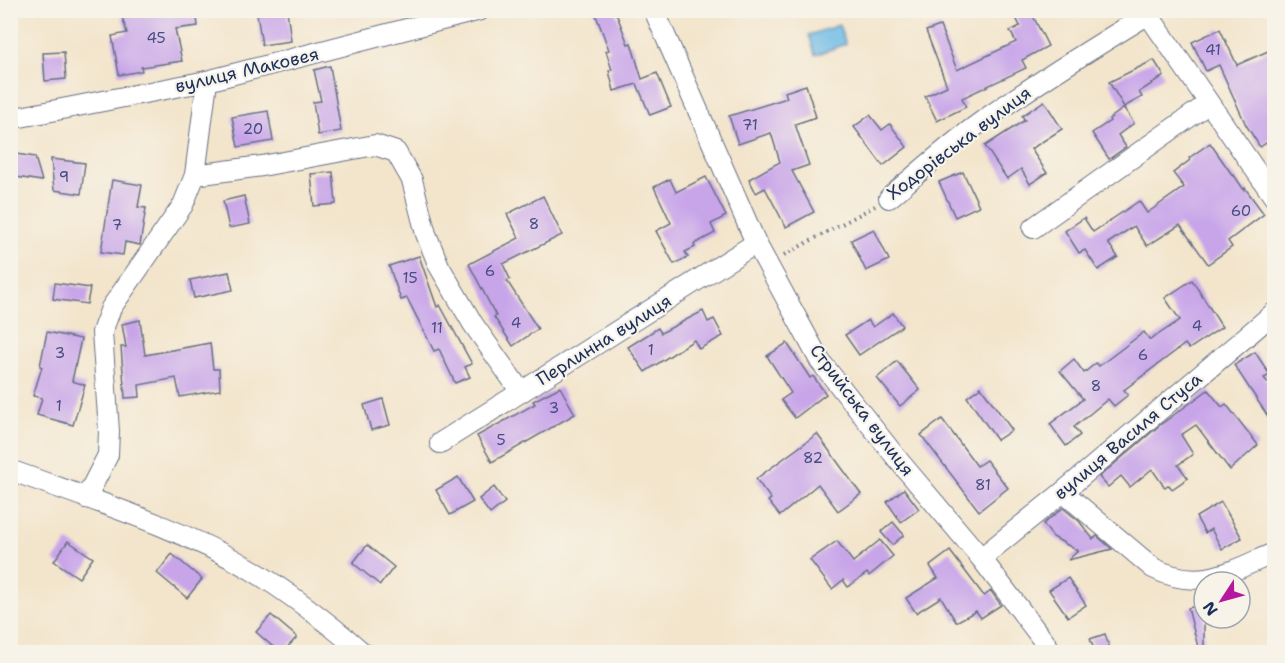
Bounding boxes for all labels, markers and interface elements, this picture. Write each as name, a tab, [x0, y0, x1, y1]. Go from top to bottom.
house number: 45	[146, 28, 166, 48]
house number: 41	[1205, 40, 1221, 60]
street label: вулиця Маковея	[173, 42, 321, 98]
street label: Ходорівська вулиця	[882, 81, 1036, 205]
house number: 71	[742, 115, 758, 135]
house number: 20	[243, 119, 263, 139]
house number: 9	[59, 167, 69, 187]
house number: 60	[1231, 201, 1251, 221]
house number: 8	[529, 214, 539, 234]
house number: 7	[112, 215, 122, 235]
house number: 6	[485, 261, 495, 281]
house number: 15	[402, 268, 418, 288]
street label: Перлинна вулиця	[532, 289, 676, 391]
house number: 4	[511, 313, 521, 333]
house number: 4	[1192, 316, 1202, 336]
house number: 11	[431, 318, 443, 338]
street label: Стрийська вулиця	[804, 339, 920, 481]
house number: 1	[648, 340, 654, 360]
house number: 3	[55, 343, 65, 363]
house number: 6	[1138, 345, 1148, 365]
street label: вулиця Василя Стуса	[1049, 367, 1207, 505]
house number: 8	[1091, 376, 1101, 396]
house number: 1	[56, 396, 62, 416]
house number: 3	[549, 398, 559, 418]
house number: 5	[496, 430, 506, 450]
house number: 82	[803, 448, 823, 468]
house number: 81	[975, 475, 991, 495]
north arrow	[1192, 570, 1252, 630]
text: N	[1198, 597, 1222, 620]

